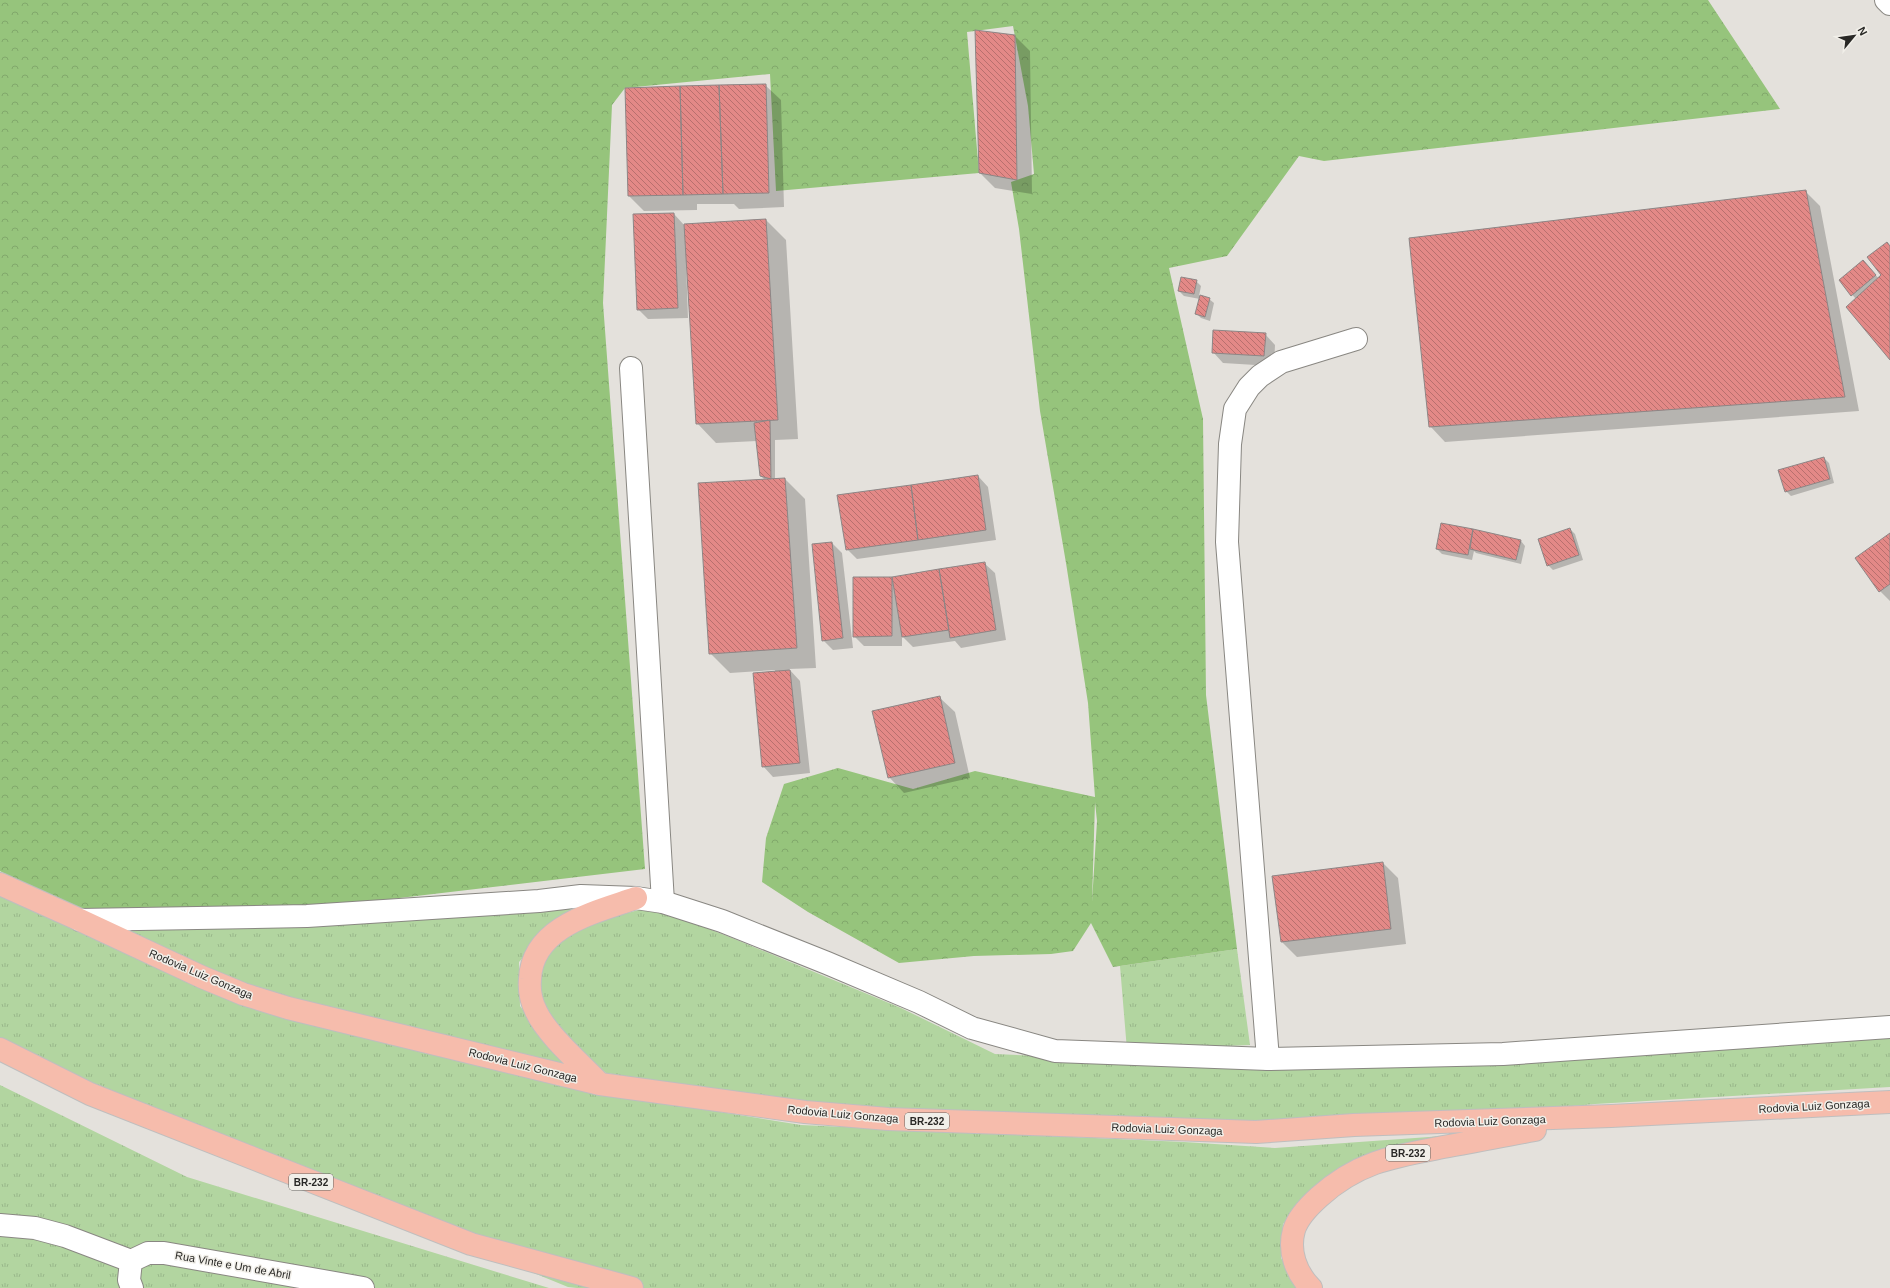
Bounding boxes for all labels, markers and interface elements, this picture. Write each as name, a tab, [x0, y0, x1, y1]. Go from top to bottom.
north arrow	[1834, 16, 1874, 56]
text: N	[1856, 25, 1870, 38]
street label: Rodovia Luiz Gonzaga	[147, 947, 255, 1002]
street label: Rodovia Luiz Gonzaga	[468, 1046, 579, 1084]
street label: Rodovia Luiz Gonzaga	[1758, 1097, 1871, 1115]
street label: Rodovia Luiz Gonzaga	[787, 1103, 900, 1125]
road number: BR-232	[905, 1113, 949, 1129]
street label: Rodovia Luiz Gonzaga	[1434, 1113, 1547, 1129]
street label: Rodovia Luiz Gonzaga	[1111, 1121, 1224, 1137]
road number: BR-232	[1386, 1145, 1430, 1161]
road number: BR-232	[289, 1174, 333, 1190]
street label: Rua Vinte e Um de Abril	[174, 1249, 292, 1281]

